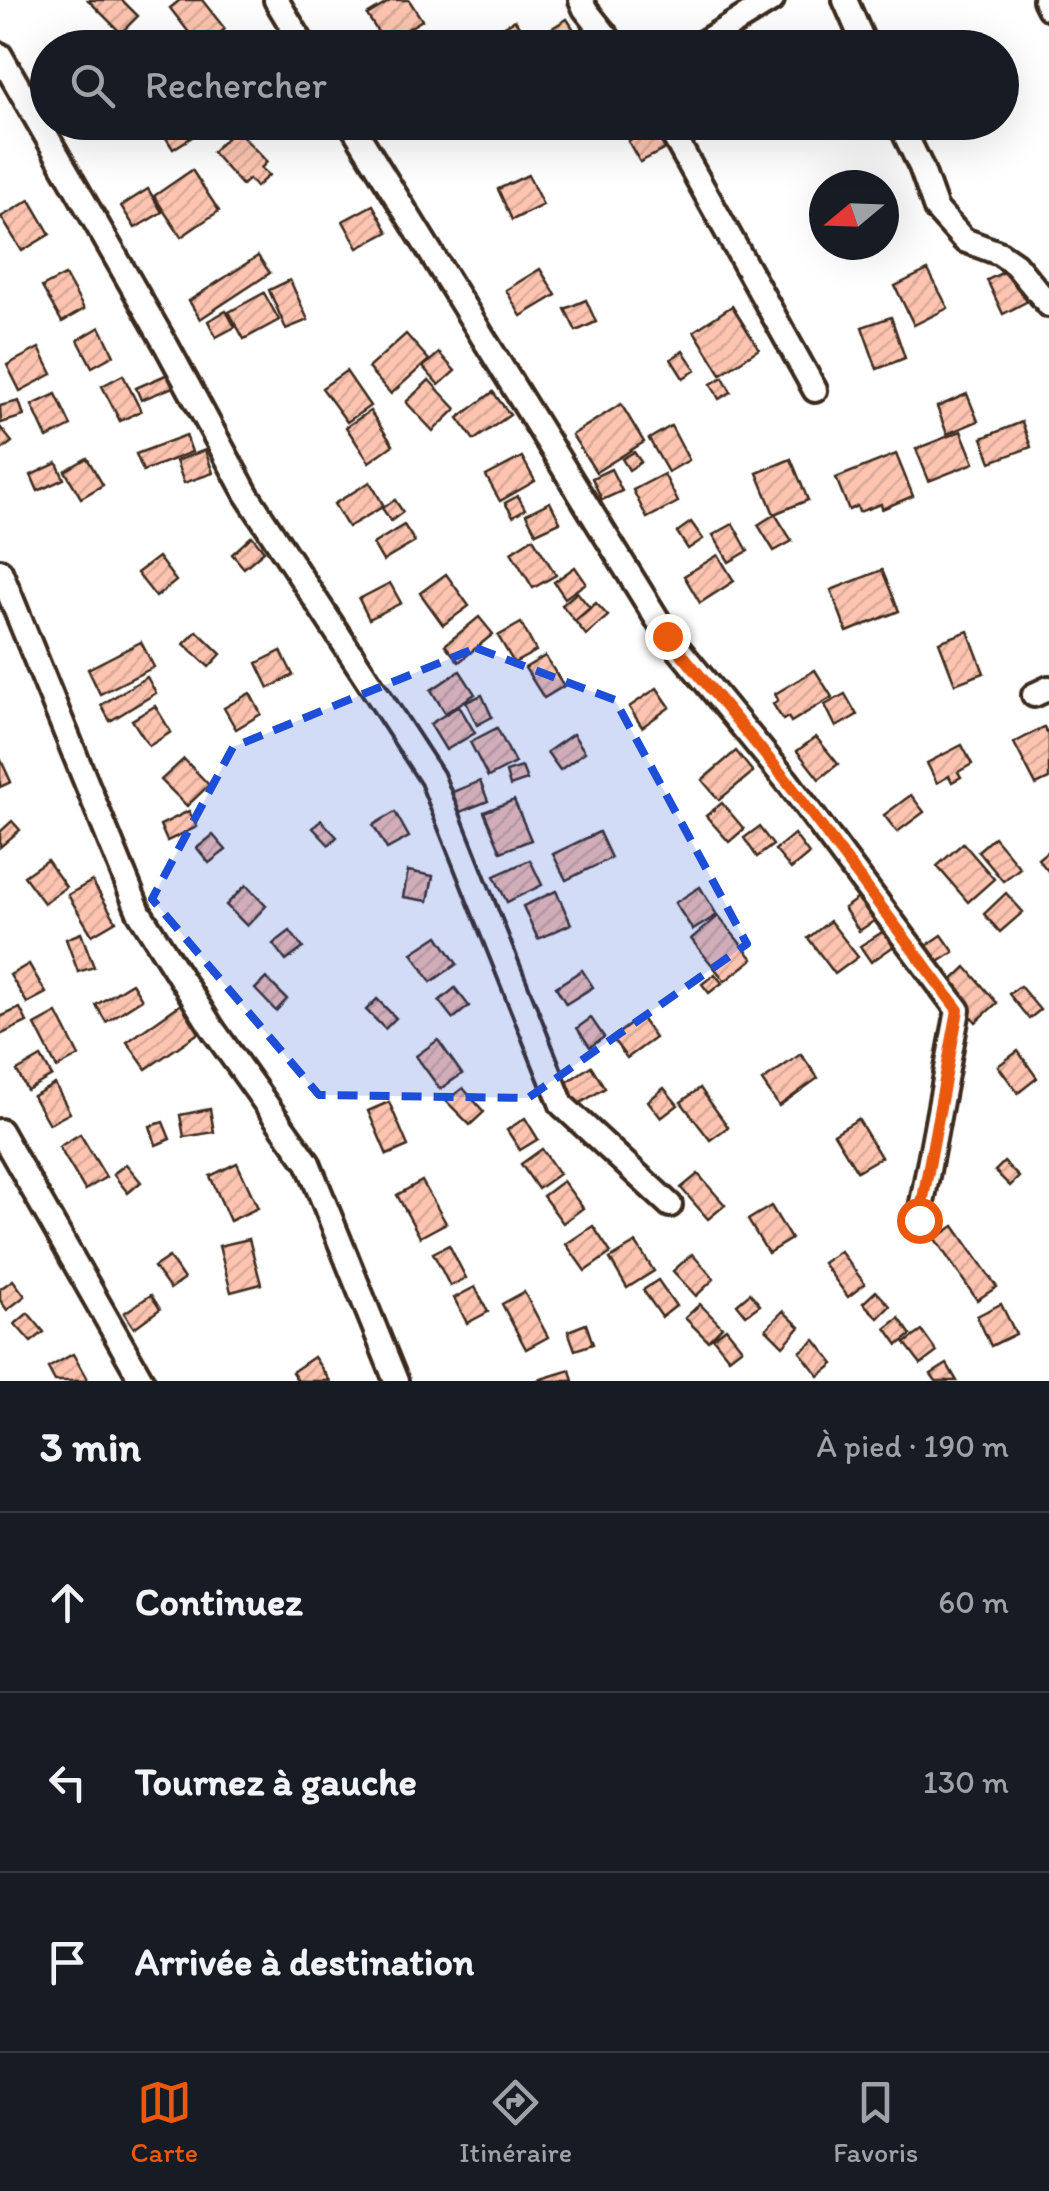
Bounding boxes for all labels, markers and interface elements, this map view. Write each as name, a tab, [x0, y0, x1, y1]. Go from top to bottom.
search box	[30, 30, 1019, 140]
icon: search	[65, 58, 120, 113]
text: Rechercher	[145, 62, 327, 108]
north arrow	[809, 170, 899, 260]
route end	[645, 614, 691, 660]
route start	[897, 1198, 943, 1244]
text: 3 min	[40, 1421, 141, 1472]
text: À pied · 190 m	[816, 1427, 1009, 1465]
icon: ahead	[40, 1575, 95, 1630]
text: Continuez	[135, 1579, 303, 1625]
text: 60 m	[938, 1583, 1009, 1621]
icon: left	[40, 1755, 95, 1810]
text: Tournez à gauche	[135, 1759, 417, 1805]
text: 130 m	[923, 1763, 1009, 1801]
icon: arrive	[40, 1935, 95, 1990]
text: Arrivée à destination	[135, 1939, 474, 1985]
tab: Carte	[131, 2075, 198, 2169]
tab: Itinéraire	[459, 2075, 572, 2169]
tab: Favoris	[833, 2075, 918, 2169]

